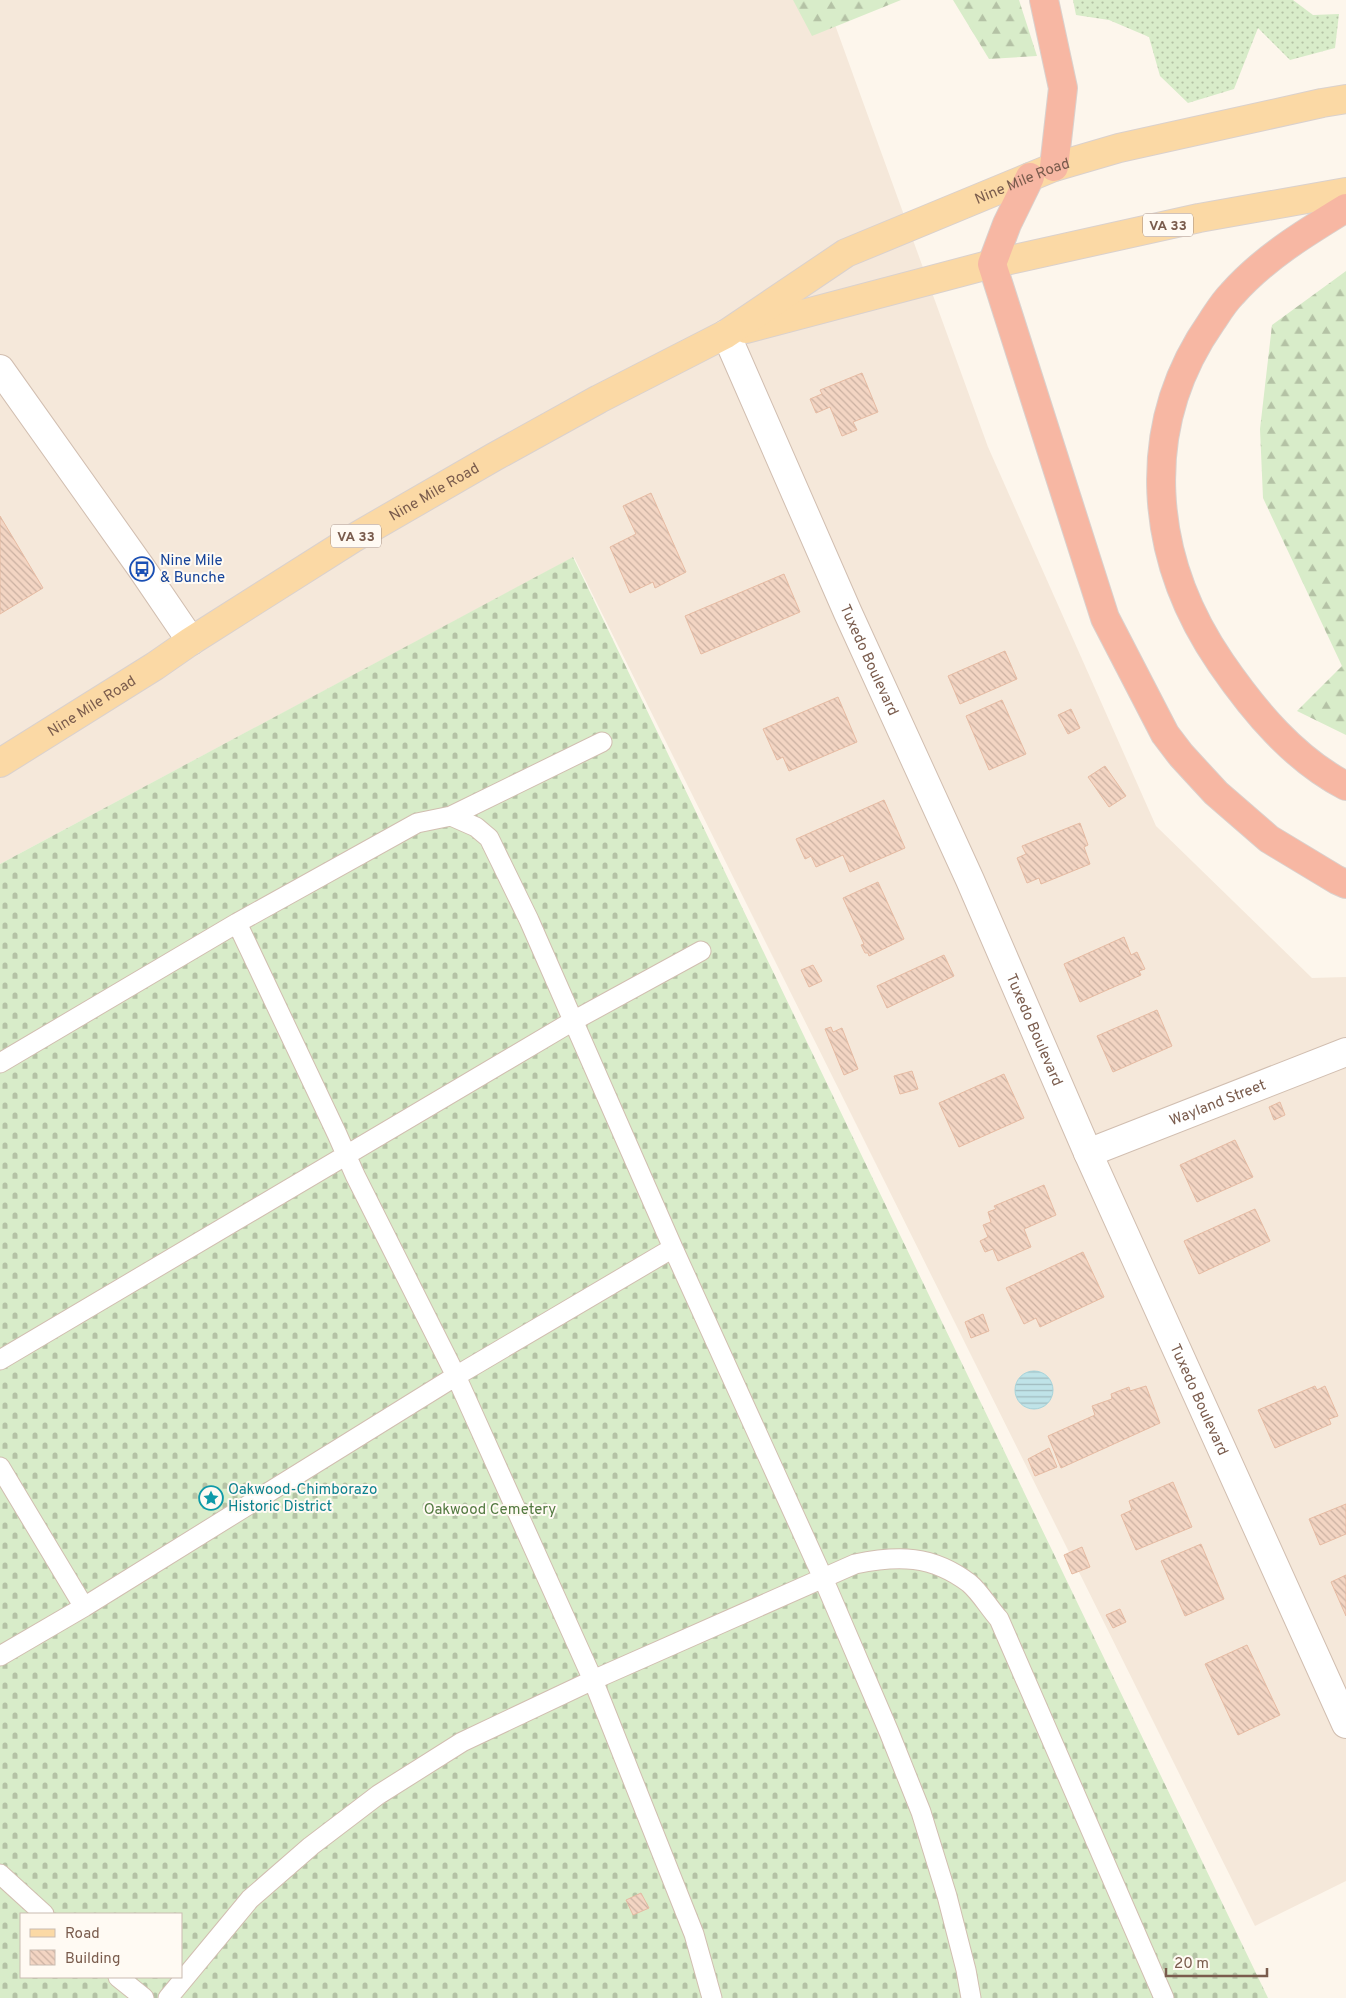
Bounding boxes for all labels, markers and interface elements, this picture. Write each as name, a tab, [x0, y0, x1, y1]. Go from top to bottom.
street label: Nine Mile Road	[972, 155, 1072, 210]
road number: VA 33	[1143, 214, 1193, 236]
street label: Nine Mile Road	[386, 459, 483, 526]
road number: VA 33	[331, 524, 381, 548]
place label: Nine Mile & Bunche	[160, 552, 225, 588]
bus stop icon: Nine Mile & Bunche	[129, 556, 155, 582]
street label: Tuxedo Boulevard	[834, 602, 902, 719]
street label: Nine Mile Road	[45, 672, 140, 742]
street label: Tuxedo Boulevard	[1001, 971, 1066, 1089]
street label: Wayland Street	[1167, 1076, 1269, 1131]
street label: Tuxedo Boulevard	[1165, 1341, 1232, 1459]
place label: Oakwood-Chimborazo Historic District	[228, 1481, 377, 1517]
place icon: Oakwood-Chimborazo Historic District	[198, 1485, 224, 1511]
park label: Oakwood Cemetery	[424, 1501, 556, 1520]
legend	[20, 1913, 182, 1978]
text: Road	[65, 1925, 100, 1944]
scale bar	[1166, 1946, 1267, 1978]
text: Building	[65, 1950, 120, 1969]
text: 20 m	[1174, 1955, 1209, 1974]

